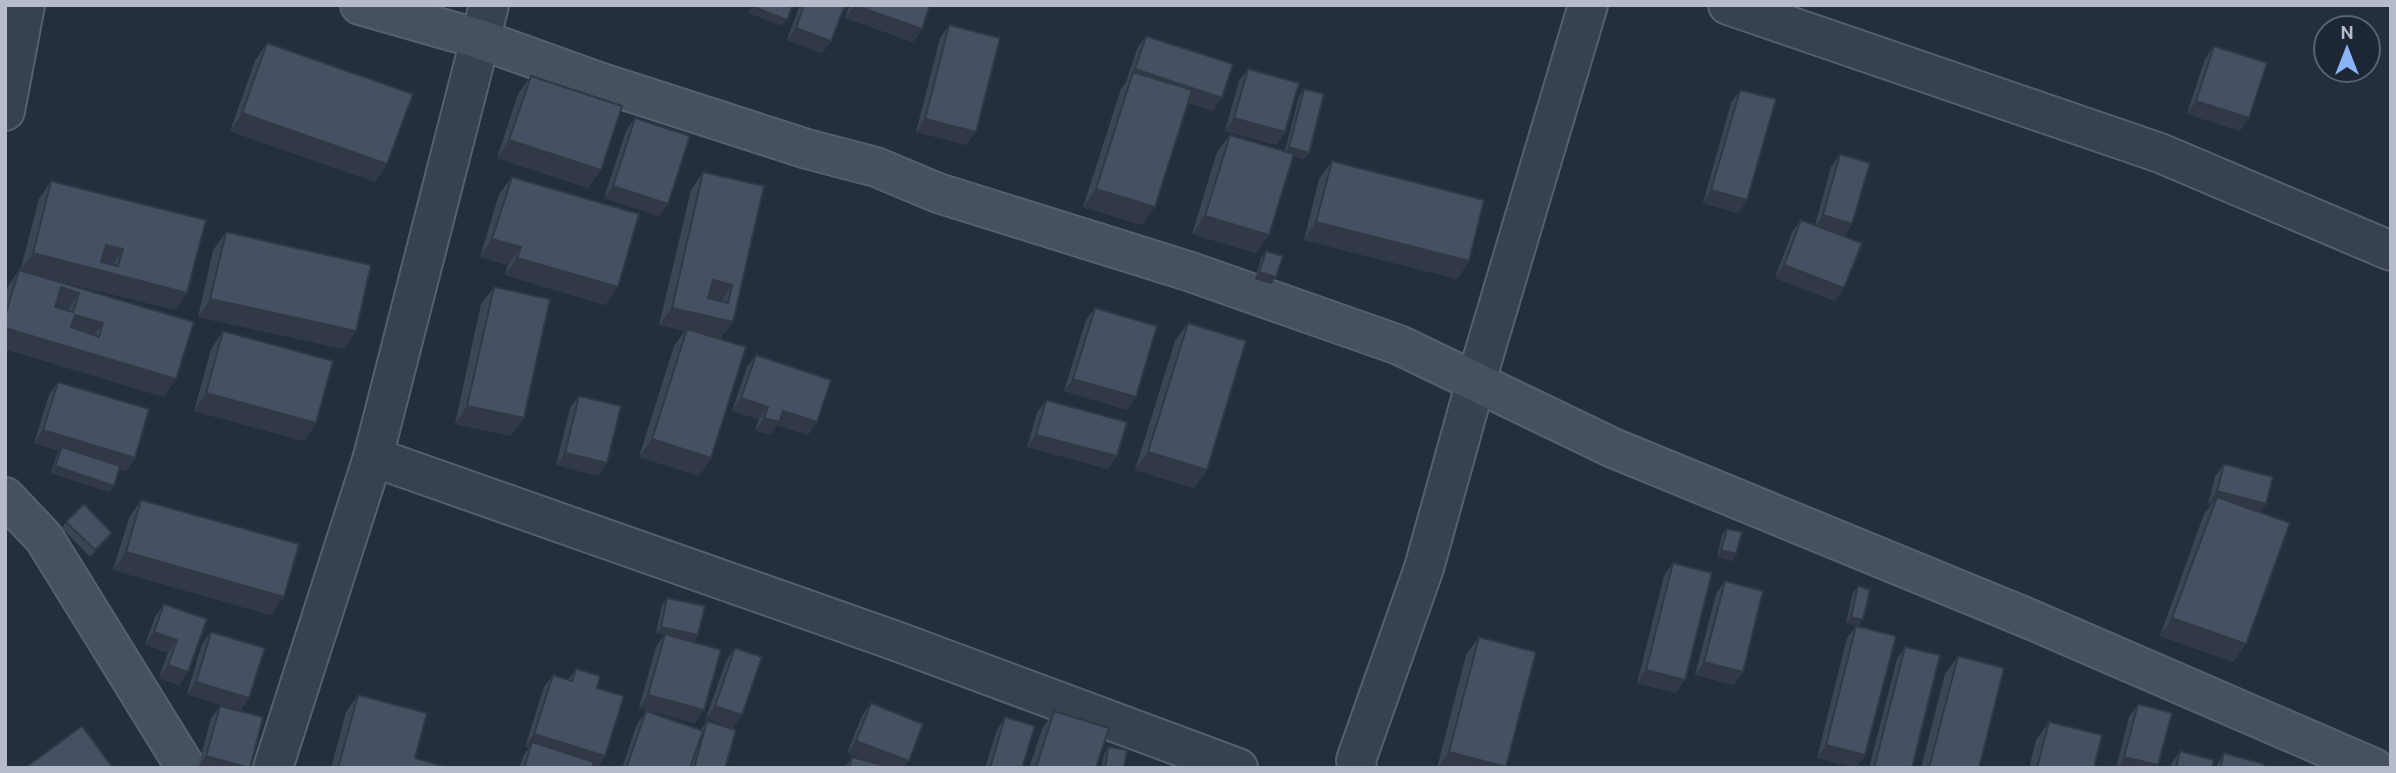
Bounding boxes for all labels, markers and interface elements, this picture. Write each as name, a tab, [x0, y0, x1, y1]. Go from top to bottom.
north arrow	[2312, 14, 2382, 84]
text: N	[2340, 22, 2354, 46]

